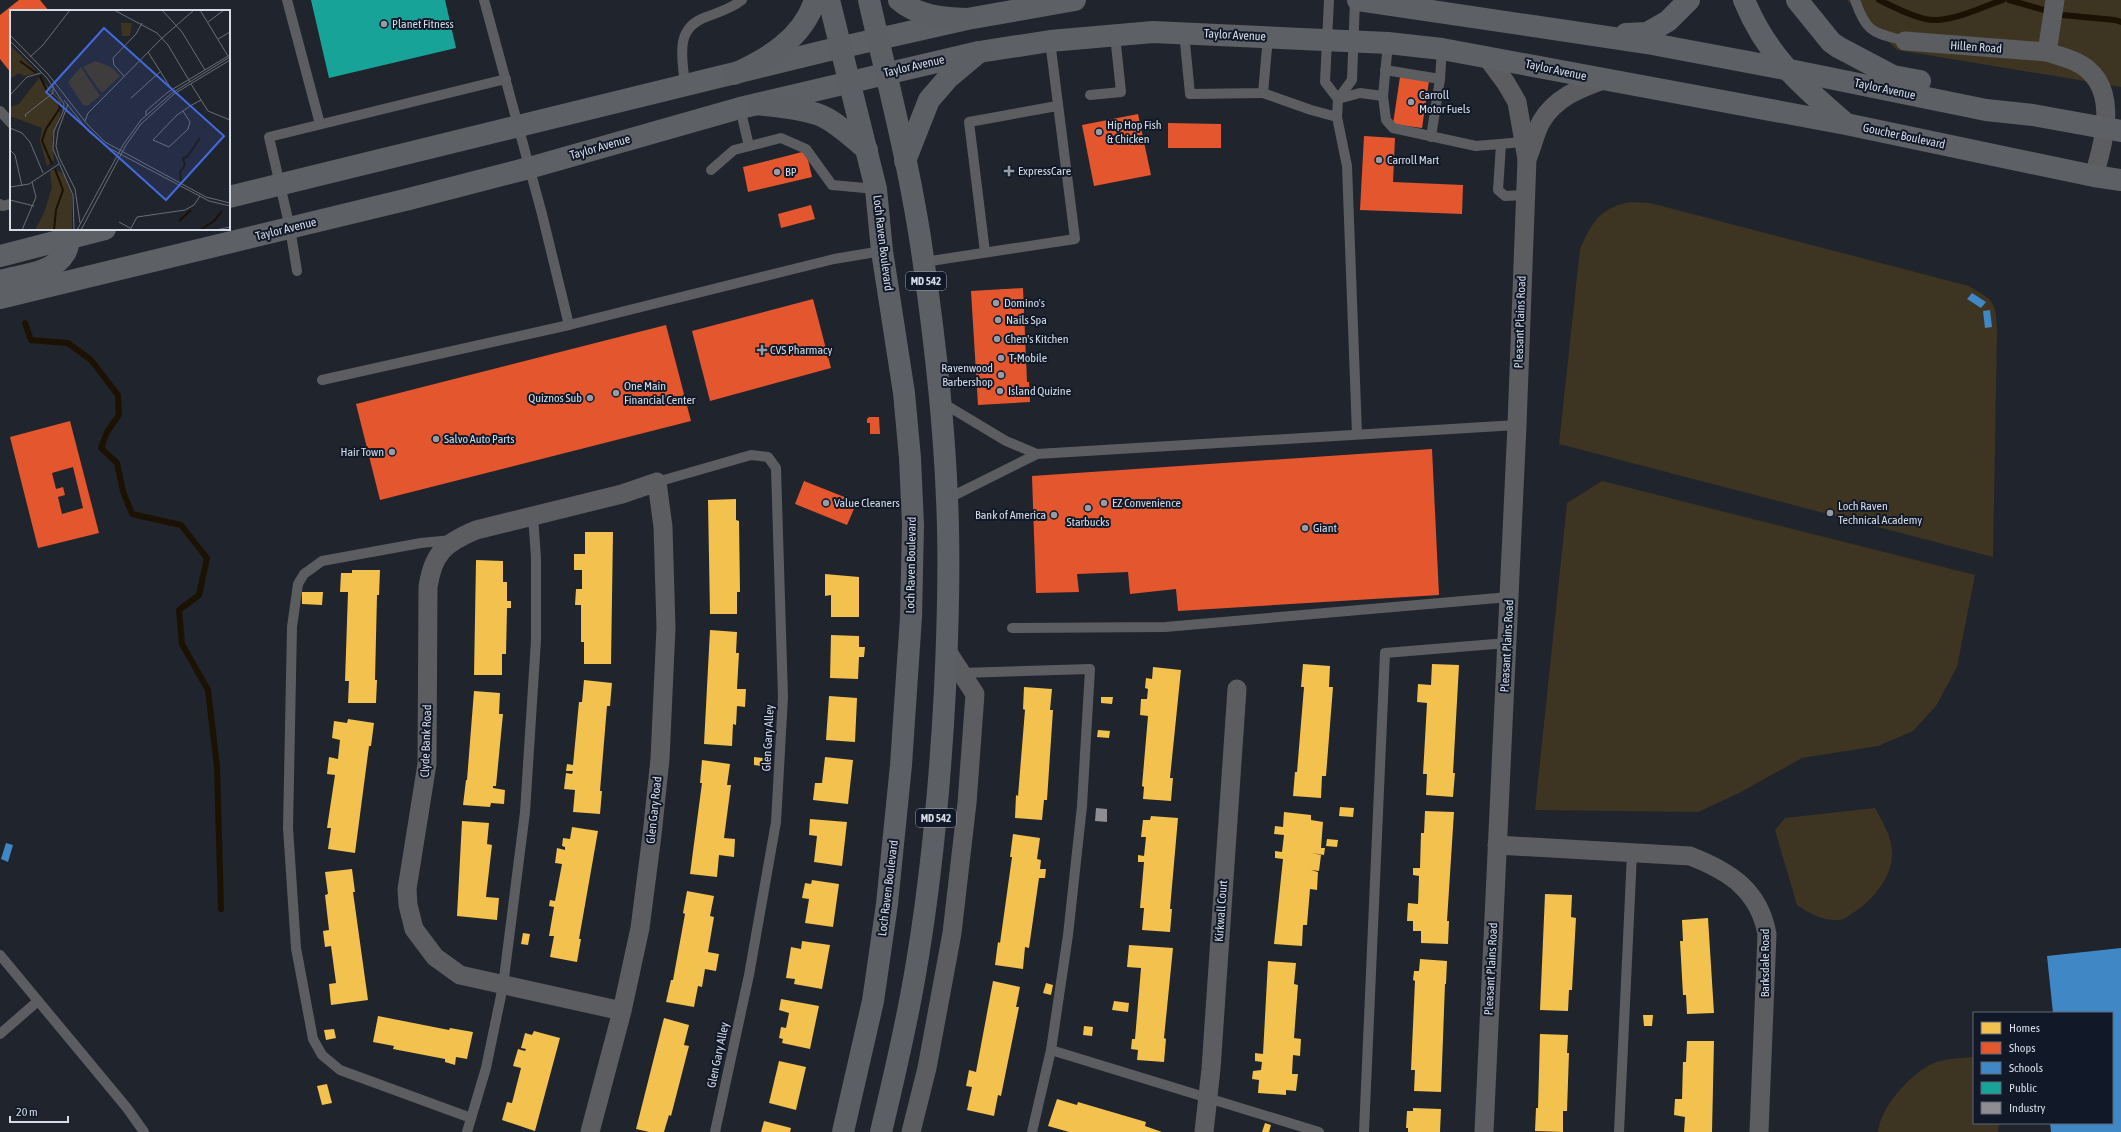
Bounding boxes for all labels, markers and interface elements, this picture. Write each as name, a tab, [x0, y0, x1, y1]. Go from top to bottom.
inset map	[10, 10, 230, 230]
place label: Planet Fitness	[392, 17, 454, 31]
marker: Planet Fitness	[379, 19, 389, 29]
street label: Taylor Avenue	[1204, 26, 1266, 44]
street label: Hillen Road	[1950, 38, 2002, 56]
street label: Taylor Avenue	[882, 52, 946, 80]
street label: Taylor Avenue	[1524, 57, 1588, 83]
street label: Taylor Avenue	[1853, 76, 1917, 102]
place label: Carroll Motor Fuels	[1419, 88, 1470, 116]
marker: Carroll Motor Fuels	[1406, 97, 1416, 107]
place label: Hip Hop Fish & Chicken	[1107, 118, 1162, 146]
street label: Goucher Boulevard	[1862, 120, 1946, 152]
marker: Hip Hop Fish & Chicken	[1094, 127, 1104, 137]
street label: Taylor Avenue	[568, 132, 632, 162]
place label: Carroll Mart	[1387, 153, 1440, 167]
marker: Carroll Mart	[1374, 155, 1384, 165]
place label: ExpressCare	[1018, 164, 1071, 178]
place label: BP	[785, 165, 797, 179]
marker: ExpressCare	[1003, 165, 1015, 177]
marker: BP	[772, 167, 782, 177]
street label: Loch Raven Boulevard	[870, 194, 896, 292]
street label: Taylor Avenue	[254, 215, 318, 243]
road number: MD 542	[906, 272, 946, 290]
street label: Pleasant Plains Road	[1511, 275, 1529, 369]
place label: Domino's	[1004, 296, 1045, 310]
marker: Domino's	[991, 298, 1001, 308]
place label: Nails Spa	[1006, 313, 1047, 327]
marker: Nails Spa	[993, 315, 1003, 325]
place label: Chen's Kitchen	[1005, 332, 1069, 346]
marker: Chen's Kitchen	[992, 334, 1002, 344]
place label: CVS Pharmacy	[770, 343, 832, 357]
marker: CVS Pharmacy	[757, 345, 767, 355]
place label: T-Mobile	[1009, 351, 1047, 365]
marker: T-Mobile	[996, 353, 1006, 363]
place label: Ravenwood Barbershop	[941, 361, 993, 389]
marker: Ravenwood Barbershop	[996, 370, 1006, 380]
place label: One Main Financial Center	[624, 379, 696, 407]
place label: Island Quizine	[1008, 384, 1071, 398]
marker: Island Quizine	[995, 386, 1005, 396]
marker: One Main Financial Center	[611, 388, 621, 398]
place label: Quiznos Sub	[528, 391, 582, 405]
marker: Quiznos Sub	[585, 393, 595, 403]
place label: Salvo Auto Parts	[444, 432, 514, 446]
marker: Salvo Auto Parts	[431, 434, 441, 444]
place label: Hair Town	[340, 445, 384, 459]
marker: Hair Town	[387, 447, 397, 457]
place label: Value Cleaners	[834, 496, 900, 510]
place label: EZ Convenience	[1112, 496, 1181, 510]
marker: Value Cleaners	[821, 498, 831, 508]
marker: EZ Convenience	[1099, 498, 1109, 508]
place label: Loch Raven Technical Academy	[1838, 499, 1922, 527]
marker: Starbucks	[1083, 503, 1093, 513]
place label: Bank of America	[975, 508, 1046, 522]
marker: Loch Raven Technical Academy	[1825, 508, 1835, 518]
marker: Bank of America	[1049, 510, 1059, 520]
place label: Starbucks	[1066, 515, 1110, 529]
street label: Loch Raven Boulevard	[903, 517, 919, 613]
place label: Giant	[1313, 521, 1338, 535]
marker: Giant	[1300, 523, 1310, 533]
street label: Pleasant Plains Road	[1498, 599, 1516, 693]
street label: Clyde Bank Road	[418, 704, 434, 778]
street label: Glen Gary Alley	[759, 704, 777, 772]
street label: Glen Gary Road	[644, 776, 664, 844]
road number: MD 542	[916, 809, 956, 827]
street label: Loch Raven Boulevard	[875, 839, 901, 937]
street label: Kirkwall Court	[1212, 879, 1230, 942]
street label: Pleasant Plains Road	[1482, 922, 1500, 1016]
street label: Barksdale Road	[1758, 929, 1772, 997]
legend	[1973, 1012, 2113, 1124]
street label: Glen Gary Alley	[704, 1021, 732, 1089]
text: Homes	[2009, 1021, 2040, 1035]
text: Shops	[2009, 1041, 2035, 1055]
text: Schools	[2009, 1061, 2043, 1075]
text: Public	[2009, 1081, 2037, 1095]
scale bar	[10, 1098, 68, 1124]
text: Industry	[2009, 1101, 2046, 1115]
text: 20 m	[16, 1105, 38, 1119]

